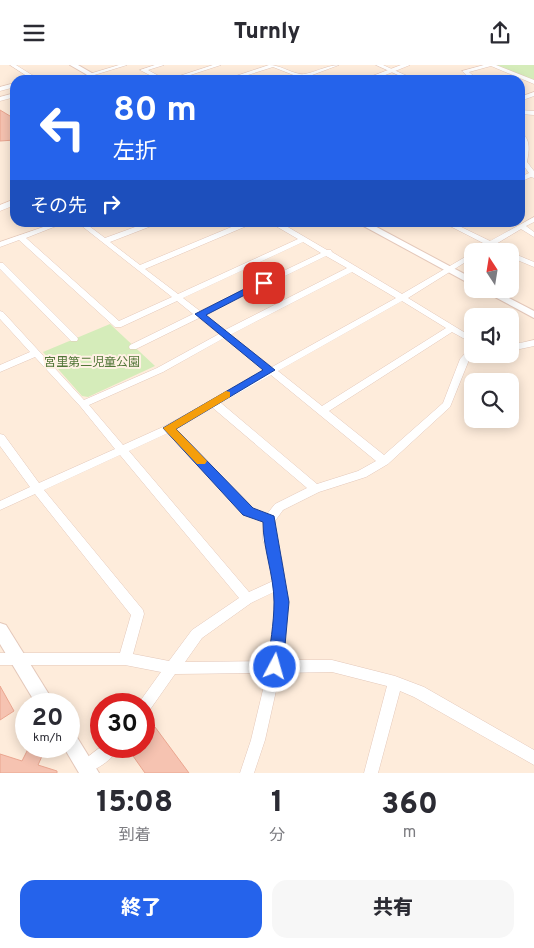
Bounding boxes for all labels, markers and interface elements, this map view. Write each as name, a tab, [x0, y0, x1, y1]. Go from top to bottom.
icon: menu	[20, 19, 48, 47]
text: Turnly	[234, 19, 300, 46]
icon: share	[486, 19, 514, 47]
text: 80 m	[113, 89, 197, 133]
icon: left	[30, 95, 95, 160]
text: 左折	[113, 139, 157, 166]
icon: right	[97, 190, 125, 218]
text: その先	[30, 195, 87, 219]
north arrow	[464, 243, 519, 297]
map controls	[464, 243, 519, 428]
pin	[243, 262, 285, 304]
icon: arrive	[250, 269, 278, 297]
button: sound	[464, 308, 519, 363]
park label: 宮里第二児童公園	[44, 355, 140, 371]
button: search	[464, 373, 519, 428]
position arrow	[248, 640, 300, 692]
speed limit sign: 30	[90, 693, 155, 758]
text: 20	[32, 703, 63, 735]
text: km/h	[33, 730, 62, 746]
text: 15:08	[96, 785, 173, 822]
text: 1	[271, 785, 283, 822]
text: 360	[381, 787, 438, 824]
text: m	[403, 823, 416, 843]
text: 到着	[119, 826, 151, 846]
text: 分	[269, 826, 285, 846]
button: 終了	[20, 880, 262, 938]
button: 共有	[272, 880, 514, 938]

